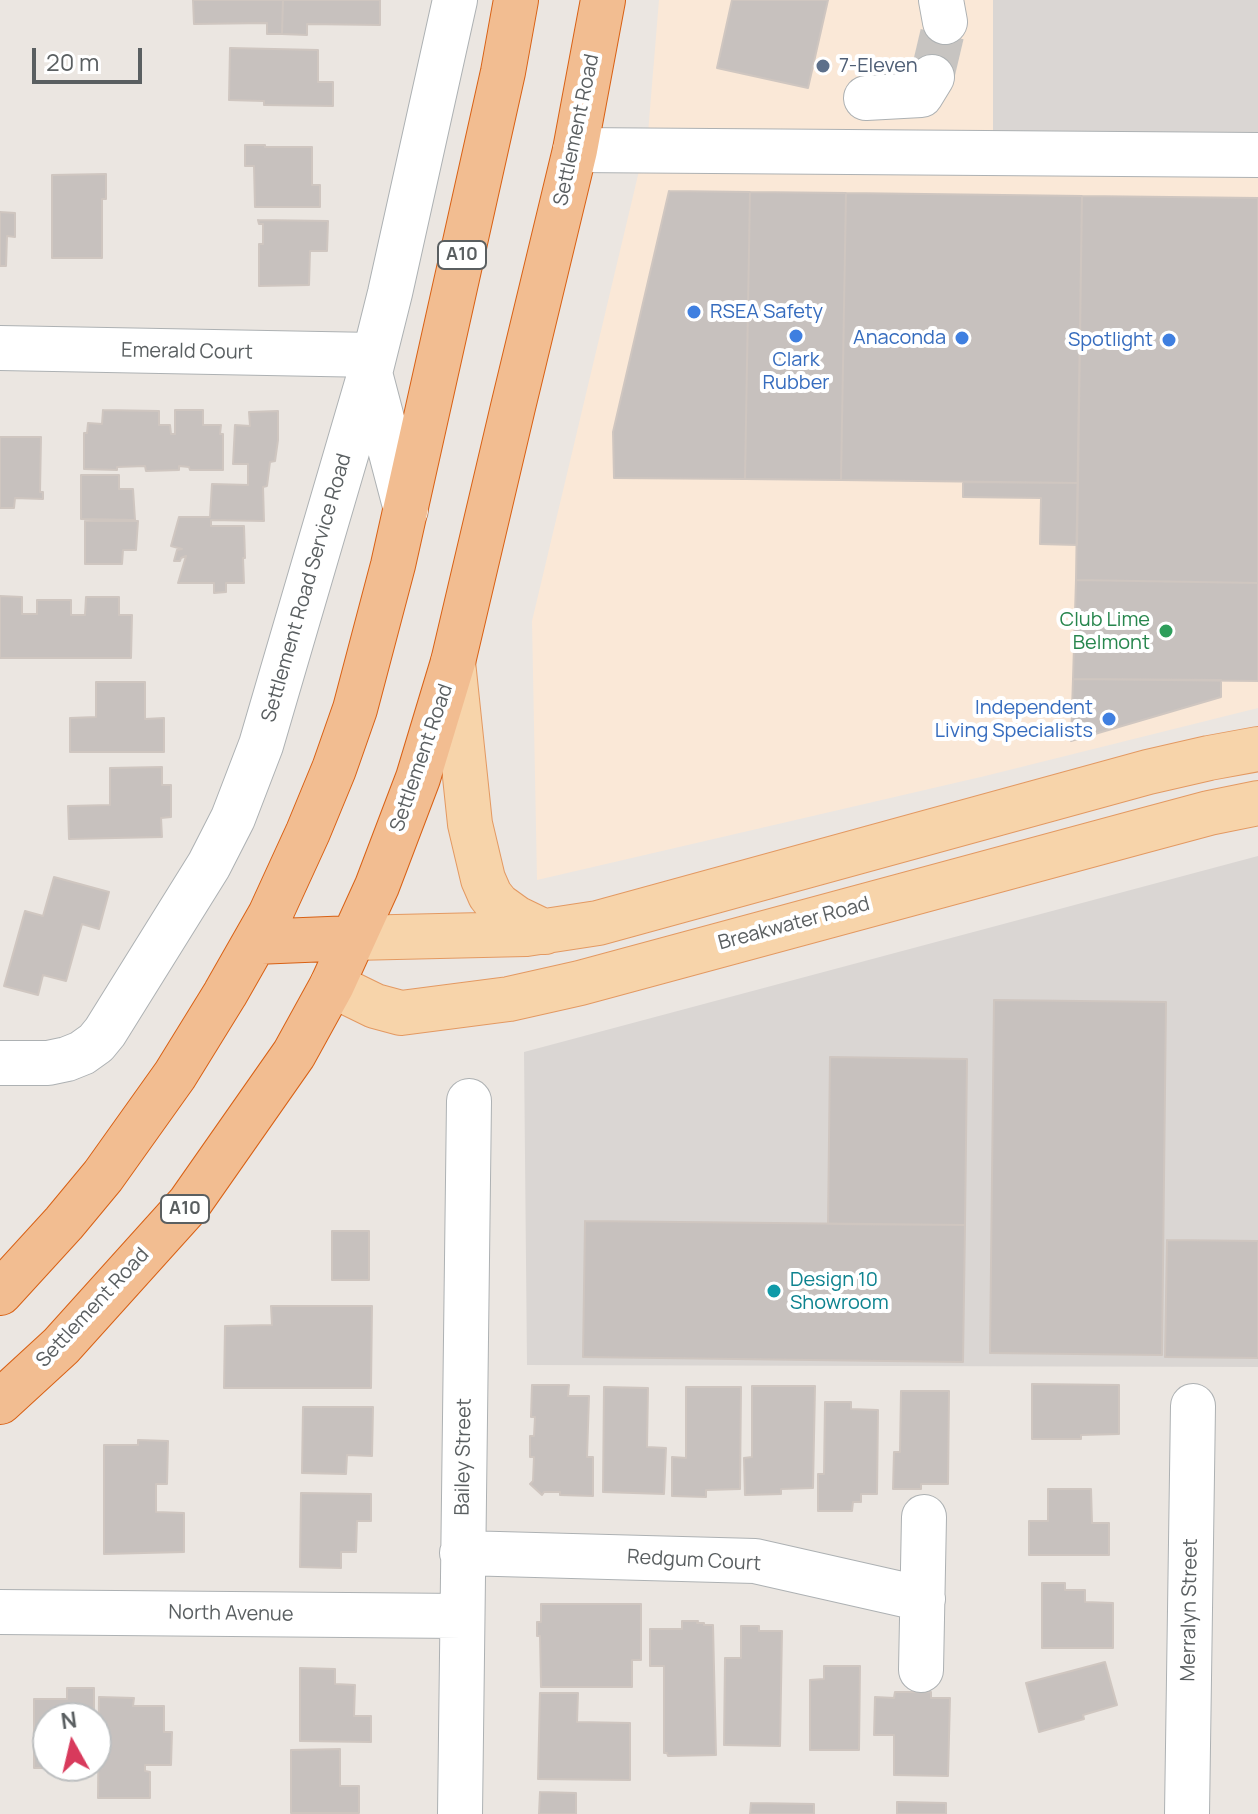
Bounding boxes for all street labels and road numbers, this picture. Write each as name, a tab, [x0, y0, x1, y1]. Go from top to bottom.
street label: Settlement Road	[549, 52, 605, 208]
road number: A10	[438, 241, 486, 269]
street label: Emerald Court	[121, 339, 253, 365]
street label: Settlement Road Service Road	[257, 451, 357, 725]
street label: Settlement Road	[386, 681, 458, 835]
street label: Breakwater Road	[716, 892, 872, 956]
road number: A10	[161, 1195, 209, 1223]
street label: Settlement Road	[32, 1243, 154, 1373]
street label: Bailey Street	[451, 1398, 477, 1516]
street label: Merralyn Street	[1177, 1538, 1203, 1682]
street label: Redgum Court	[626, 1546, 762, 1576]
street label: North Avenue	[168, 1601, 294, 1627]

